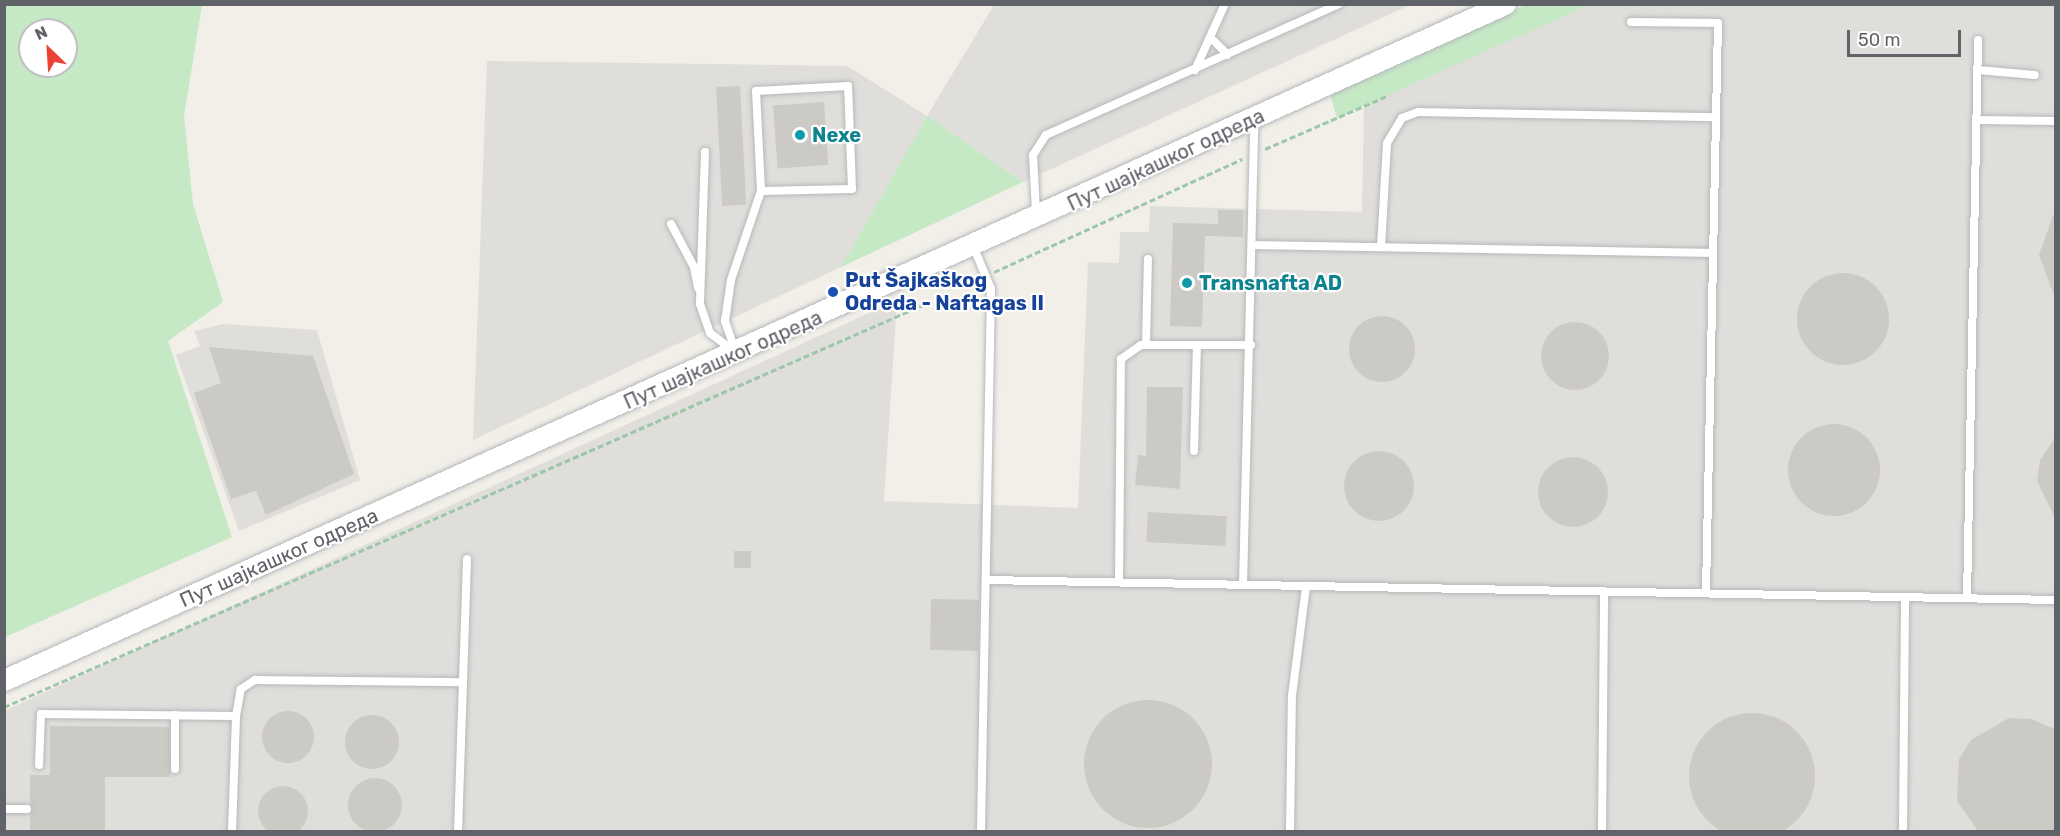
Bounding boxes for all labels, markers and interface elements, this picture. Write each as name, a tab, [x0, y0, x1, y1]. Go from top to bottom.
north arrow	[18, 18, 78, 78]
scale bar	[1850, 18, 1964, 56]
text: N	[32, 22, 50, 44]
text: 50 m	[1858, 29, 1901, 51]
street label: Пут шајкашког одреда	[1064, 104, 1268, 216]
place label: Nexe	[812, 123, 861, 147]
marker: Nexe	[793, 128, 807, 142]
place label: Put Šajkaškog Odreda - Naftagas II	[845, 268, 1044, 315]
place label: Transnafta AD	[1199, 271, 1343, 295]
marker: Transnafta AD	[1180, 276, 1194, 290]
marker: Put Šajkaškog Odreda - Naftagas II	[826, 285, 840, 299]
street label: Пут шајкашког одреда	[620, 305, 826, 415]
street label: Пут шајкашког одреда	[176, 503, 382, 613]

